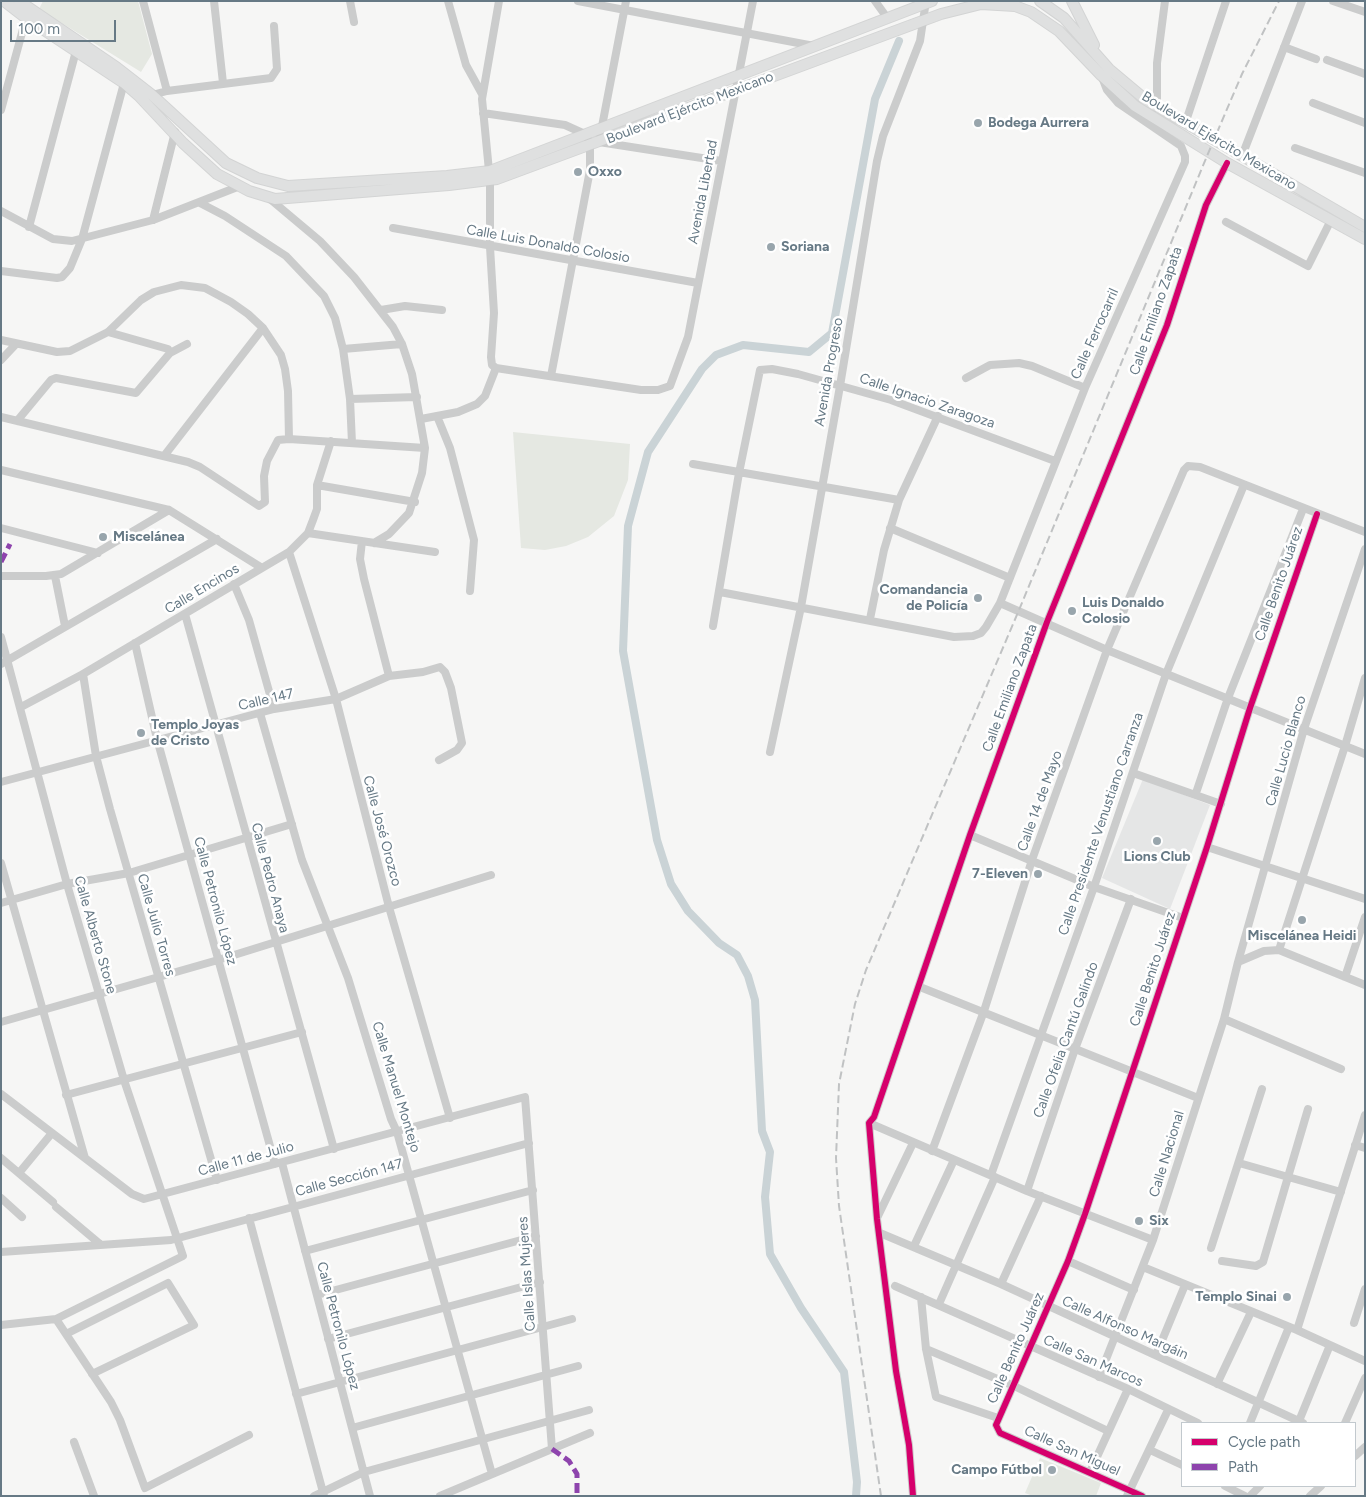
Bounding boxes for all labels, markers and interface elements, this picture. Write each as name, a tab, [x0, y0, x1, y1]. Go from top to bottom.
scale bar	[12, 10, 119, 42]
text: 100 m	[18, 20, 60, 38]
street label: Boulevard Ejército Mexicano	[604, 68, 776, 148]
street label: Boulevard Ejército Mexicano	[1138, 88, 1300, 194]
place label: Bodega Aurrera	[988, 115, 1089, 131]
marker: Bodega Aurrera	[972, 117, 984, 129]
street label: Avenida Libertad	[685, 139, 721, 245]
place label: Oxxo	[588, 164, 622, 180]
marker: Oxxo	[572, 166, 584, 178]
street label: Calle Luis Donaldo Colosio	[465, 221, 631, 267]
place label: Soriana	[781, 239, 829, 255]
marker: Soriana	[765, 241, 777, 253]
street label: Calle Emiliano Zapata	[1126, 245, 1186, 377]
street label: Calle Ferrocarril	[1067, 286, 1123, 382]
street label: Avenida Progreso	[811, 316, 847, 428]
street label: Calle Ignacio Zaragoza	[857, 370, 997, 432]
street label: Calle Benito Juárez	[1252, 525, 1306, 643]
place label: Miscelánea	[113, 529, 185, 545]
marker: Miscelánea	[97, 531, 109, 543]
street label: Calle Encinos	[162, 560, 242, 618]
place label: Comandancia de Policía	[880, 582, 968, 614]
marker: Comandancia de Policía	[972, 592, 984, 604]
place label: Luis Donaldo Colosio	[1082, 595, 1164, 628]
marker: Luis Donaldo Colosio	[1066, 605, 1078, 617]
street label: Calle Emiliano Zapata	[979, 622, 1041, 754]
street label: Calle 147	[237, 685, 295, 715]
street label: Calle Lucio Blanco	[1262, 694, 1310, 808]
street label: Calle Presidente Venustiano Carranza	[1055, 710, 1147, 938]
place label: Templo Joyas de Cristo	[151, 717, 239, 750]
marker: Templo Joyas de Cristo	[135, 727, 147, 739]
street label: Calle 14 de Mayo	[1014, 748, 1066, 854]
street label: Calle José Orozco	[359, 774, 405, 888]
street label: Calle Pedro Anaya	[247, 821, 293, 935]
street label: Calle Petronilo López	[190, 835, 240, 967]
marker: Lions Club	[1151, 835, 1163, 847]
place label: Lions Club	[1123, 849, 1191, 865]
place label: 7-Eleven	[972, 866, 1028, 882]
marker: 7-Eleven	[1032, 868, 1044, 880]
street label: Calle Julio Torres	[133, 872, 179, 978]
street label: Calle Alberto Stone	[70, 874, 120, 996]
street label: Calle Benito Juárez	[1126, 909, 1180, 1029]
marker: Miscelánea Heidi	[1296, 914, 1308, 926]
place label: Miscelánea Heidi	[1248, 928, 1356, 944]
street label: Calle Ofelia Cantú Galindo	[1030, 960, 1102, 1120]
street label: Calle Manuel Montejo	[368, 1020, 424, 1154]
street label: Calle Nacional	[1146, 1109, 1188, 1199]
street label: Calle 11 de Julio	[196, 1138, 296, 1180]
street label: Calle Sección 147	[293, 1156, 405, 1200]
place label: Six	[1149, 1213, 1169, 1229]
marker: Six	[1133, 1215, 1145, 1227]
street label: Calle Islas Mujeres	[515, 1216, 539, 1332]
street label: Calle Petronilo López	[313, 1260, 363, 1392]
place label: Templo Sinai	[1195, 1289, 1277, 1305]
street label: Calle Benito Juárez	[984, 1290, 1048, 1406]
marker: Templo Sinai	[1281, 1291, 1293, 1303]
street label: Calle Alfonso Margáin	[1059, 1293, 1191, 1363]
street label: Calle San Marcos	[1041, 1331, 1145, 1391]
street label: Calle San Miguel	[1021, 1422, 1123, 1480]
legend	[1181, 1422, 1356, 1487]
text: Cycle path	[1228, 1433, 1300, 1451]
text: Path	[1228, 1458, 1258, 1476]
place label: Campo Fútbol	[951, 1462, 1042, 1478]
marker: Campo Fútbol	[1046, 1464, 1058, 1476]

